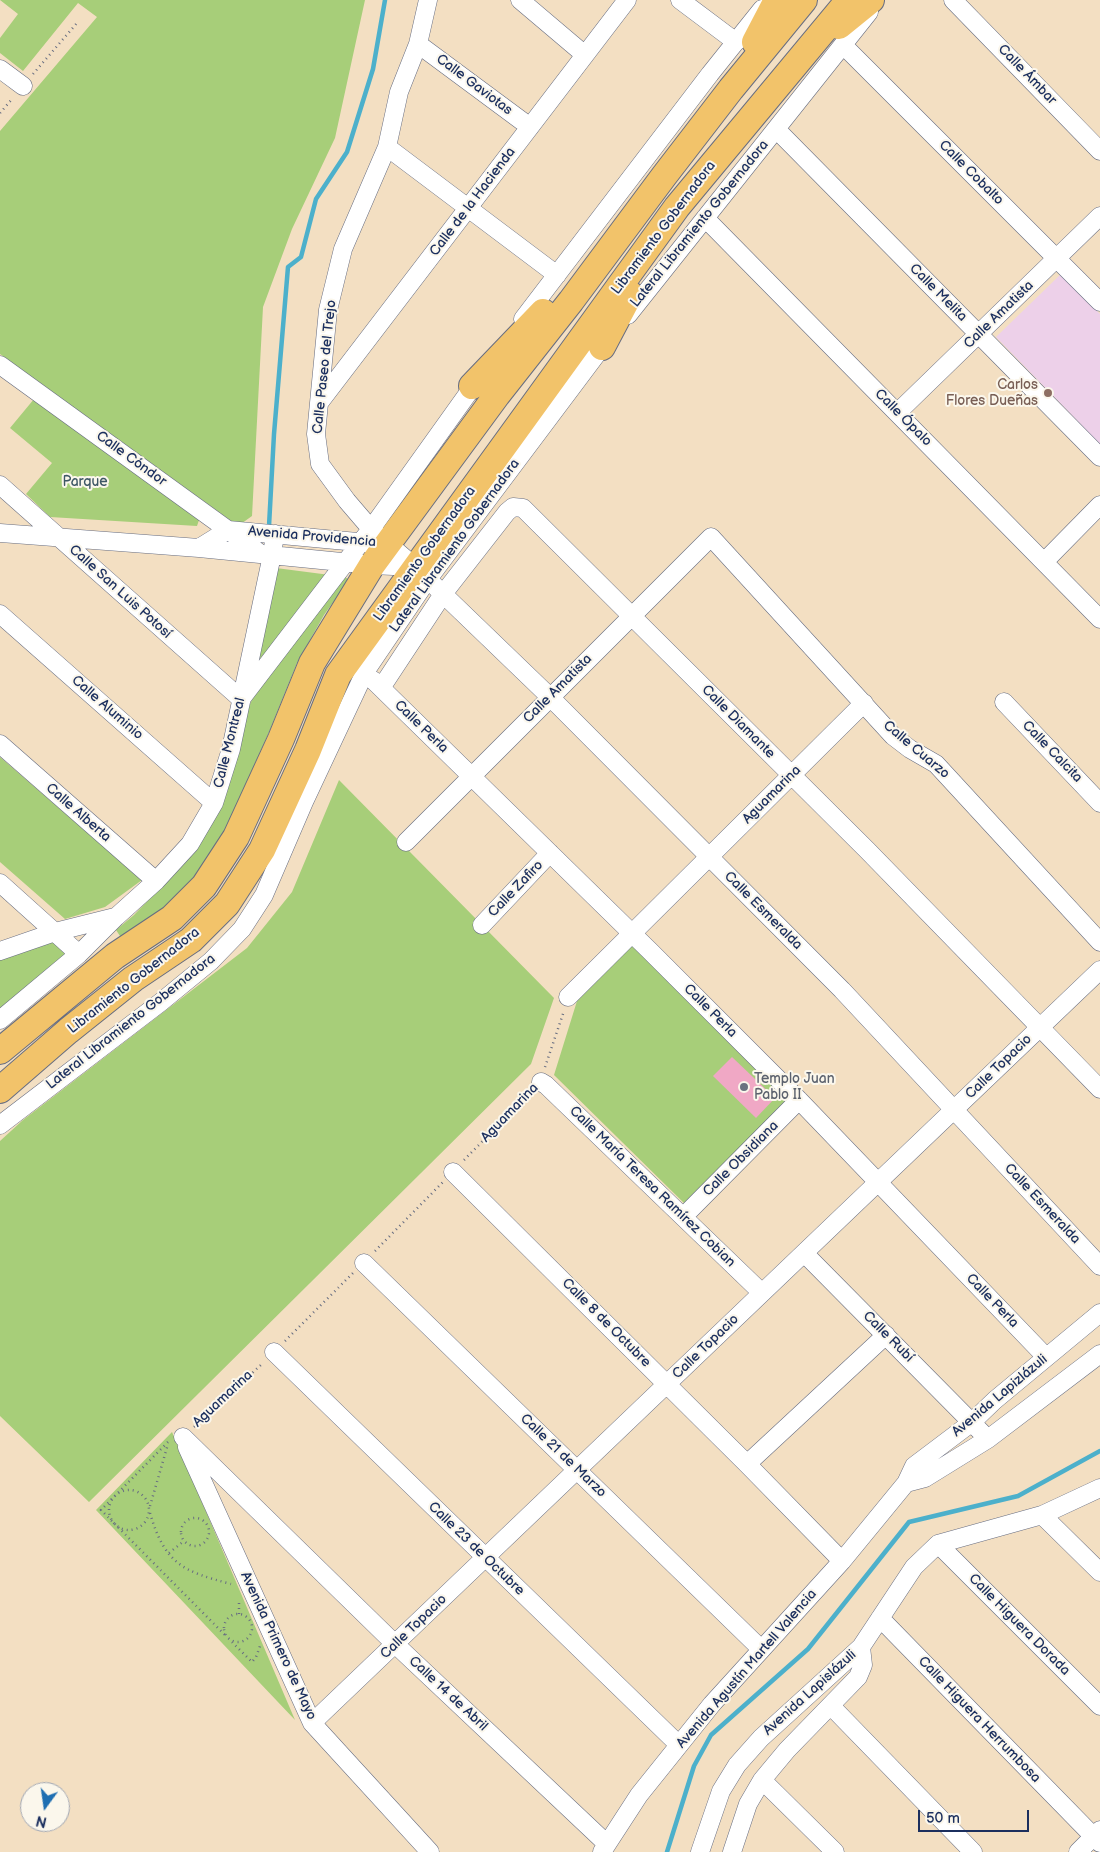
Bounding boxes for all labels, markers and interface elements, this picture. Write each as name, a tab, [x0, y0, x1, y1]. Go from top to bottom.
street label: Calle Ámbar	[994, 41, 1060, 109]
street label: Calle Gaviotas	[433, 51, 515, 119]
street label: Lateral Libramiento Gobernadora	[627, 137, 773, 311]
street label: Calle Cobalto	[935, 137, 1007, 209]
street label: Calle de la Hacienda	[427, 144, 519, 260]
street label: Libramiento Gobernadora	[608, 158, 720, 298]
street label: Calle Melita	[906, 261, 970, 325]
street label: Calle Amatista	[961, 278, 1037, 352]
street label: Calle Paseo del Trejo	[310, 299, 340, 435]
place label: Carlos Flores Dueñas	[946, 377, 1038, 410]
street label: Calle Ópalo	[871, 386, 935, 450]
marker: Carlos Flores Dueñas	[1042, 387, 1054, 399]
street label: Calle Cóndor	[93, 428, 169, 490]
street label: Lateral Libramiento Gobernadora	[386, 456, 524, 636]
park label: Parque	[62, 474, 108, 490]
street label: Libramiento Gobernadora	[370, 483, 480, 625]
street label: Avenida Providencia	[247, 523, 377, 551]
street label: Calle San Luis Potosí	[65, 542, 175, 642]
street label: Calle Amatista	[520, 651, 596, 727]
street label: Calle Aluminio	[68, 672, 146, 744]
street label: Calle Diamante	[698, 682, 778, 762]
street label: Calle Montreal	[211, 696, 249, 790]
street label: Calle Perla	[390, 697, 452, 757]
street label: Calle Cuarzo	[879, 717, 953, 783]
street label: Calle Calcita	[1018, 718, 1086, 786]
street label: Aguamarina	[739, 762, 805, 828]
street label: Calle Alberta	[42, 780, 114, 846]
street label: Calle Zafiro	[485, 857, 547, 921]
street label: Calle Esmeralda	[720, 868, 806, 954]
street label: Libramiento Gobernadora	[65, 924, 203, 1038]
street label: Lateral Libramiento Gobernadora	[43, 951, 219, 1093]
street label: Calle Perla	[680, 981, 740, 1041]
street label: Calle Topacio	[962, 1031, 1036, 1103]
place label: Templo Juan Pablo II	[754, 1071, 835, 1104]
street label: Aguamarina	[478, 1080, 542, 1146]
marker: Templo Juan Pablo II	[738, 1081, 750, 1093]
street label: Calle María Teresa Ramírez Cobian	[565, 1103, 739, 1271]
street label: Calle Obsidiana	[700, 1118, 782, 1200]
street label: Calle Esmeralda	[1000, 1160, 1084, 1248]
street label: Calle Perla	[962, 1270, 1022, 1332]
street label: Calle 8 de Octubre	[558, 1275, 654, 1371]
street label: Calle Rubí	[859, 1308, 917, 1366]
street label: Calle Topacio	[669, 1311, 743, 1383]
street label: Avenida Lapizlázuli	[949, 1351, 1051, 1441]
street label: Aguamarina	[190, 1367, 256, 1431]
street label: Calle 21 de Marzo	[516, 1411, 610, 1501]
street label: Calle 23 de Octubre	[424, 1499, 528, 1599]
street label: Avenida Primero de Mayo	[236, 1569, 320, 1723]
street label: Calle Higuera Dorada	[965, 1571, 1073, 1679]
street label: Avenida Agustín Martell Valencia	[673, 1586, 821, 1752]
street label: Calle Topacio	[377, 1591, 451, 1663]
street label: Avenida Lapislázuli	[760, 1647, 860, 1739]
street label: Calle 14 de Abril	[405, 1653, 491, 1735]
street label: Calle Higuera Herrumbosa	[914, 1653, 1044, 1787]
north arrow	[20, 1782, 70, 1832]
scale bar	[920, 1800, 1031, 1832]
text: 50 m	[926, 1809, 960, 1828]
text: N	[34, 1812, 49, 1831]

